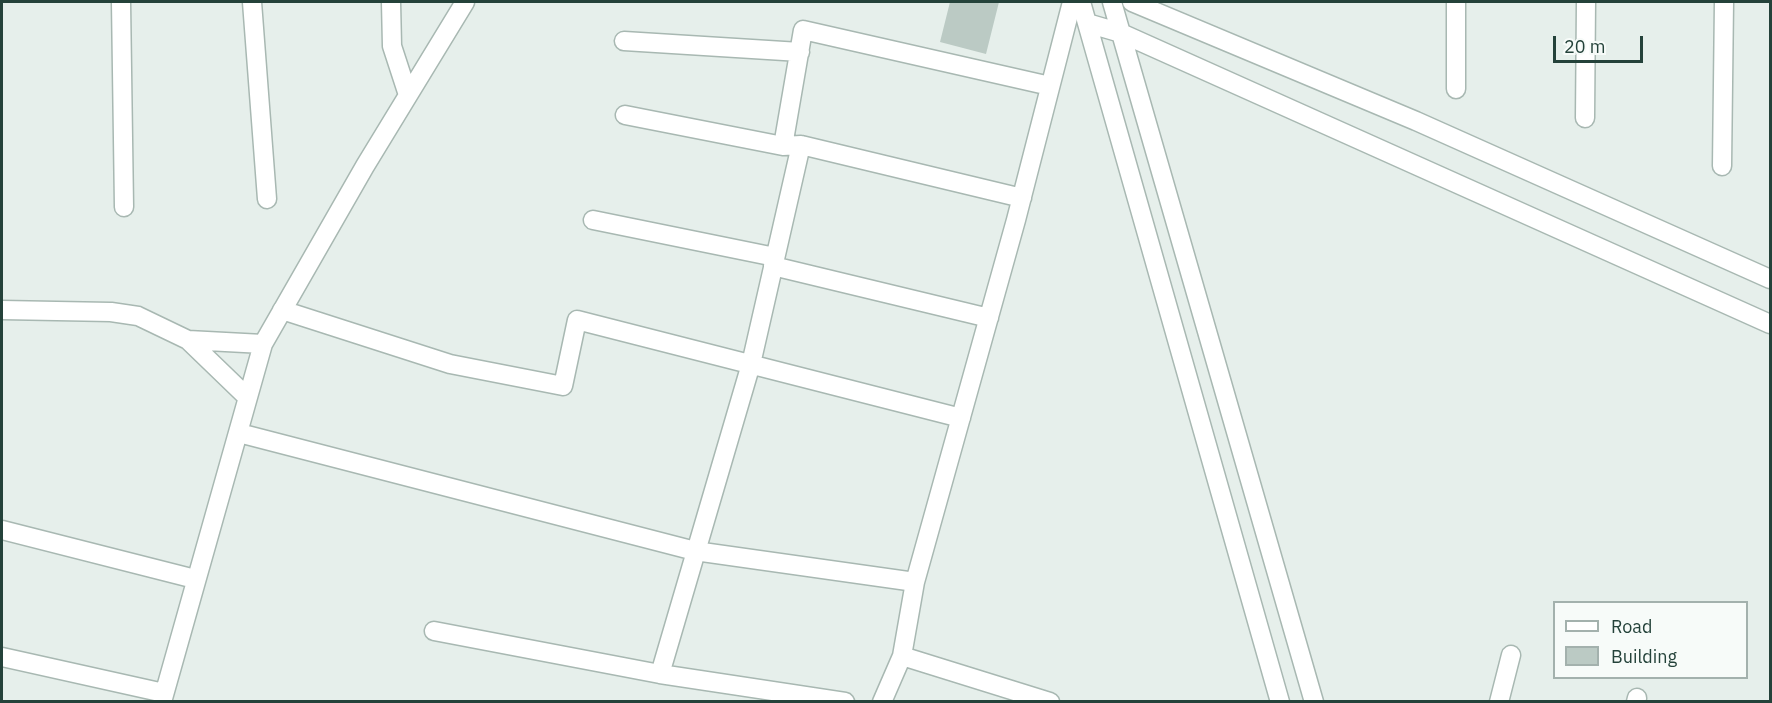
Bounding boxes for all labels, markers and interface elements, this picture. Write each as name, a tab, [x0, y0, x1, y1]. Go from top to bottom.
scale bar	[1556, 24, 1646, 62]
text: 20 m	[1564, 35, 1606, 58]
legend	[1553, 601, 1748, 679]
text: Road	[1611, 615, 1652, 638]
text: Building	[1611, 645, 1677, 668]

